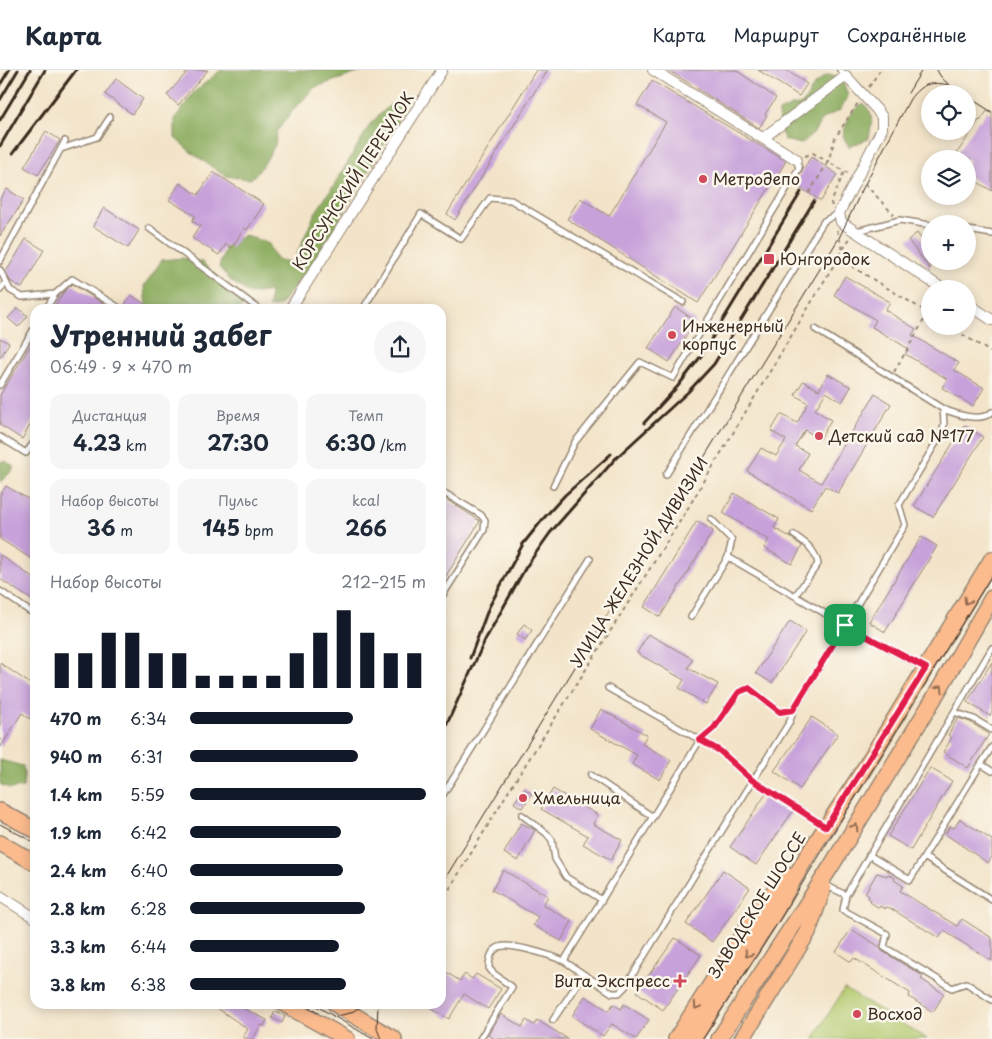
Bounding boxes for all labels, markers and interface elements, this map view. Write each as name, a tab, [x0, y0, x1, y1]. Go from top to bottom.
text: Карта	[25, 17, 102, 53]
text: Карта	[653, 21, 705, 48]
text: Маршрут	[733, 21, 819, 48]
text: Сохранённые	[847, 21, 967, 48]
map controls	[921, 85, 976, 335]
button: locate	[921, 85, 976, 140]
street label: КОРСУНСКИЙ ПЕРЕУЛОК	[285, 87, 419, 274]
button: layers	[921, 150, 976, 205]
place label: Метродепо	[713, 166, 800, 190]
marker: Метродепо	[697, 173, 709, 185]
button: +	[921, 215, 976, 270]
place label: Юнгородок	[780, 246, 870, 270]
marker: Юнгородок	[762, 252, 776, 266]
button: −	[921, 280, 976, 335]
text: Утренний забег	[50, 313, 271, 356]
place label: Инженерный корпус	[682, 313, 784, 355]
button: share	[374, 321, 426, 373]
marker: Инженерный корпус	[666, 329, 678, 341]
text: 06:49 · 9 × 470 m	[50, 354, 192, 378]
text: Дистанция	[73, 405, 147, 426]
text: Время	[216, 405, 260, 426]
text: Темп	[348, 405, 384, 426]
place label: Детский сад №177	[828, 423, 974, 447]
text: 4.23	[73, 426, 121, 458]
text: 27:30	[207, 426, 269, 458]
text: 6:30	[325, 426, 375, 458]
marker: Детский сад №177	[813, 430, 825, 442]
text: km	[121, 435, 147, 456]
text: /km	[375, 435, 407, 456]
street label: УЛИЦА ЖЕЛЕЗНОЙ ДИВИЗИИ	[563, 452, 713, 671]
text: Набор высоты	[61, 490, 159, 511]
text: Пульс	[218, 490, 258, 511]
text: kcal	[352, 490, 380, 511]
text: 36	[87, 511, 116, 543]
text: 145	[202, 511, 240, 543]
text: 266	[345, 511, 387, 543]
text: m	[116, 520, 133, 541]
text: bpm	[240, 520, 274, 541]
text: Набор высоты	[50, 569, 162, 593]
text: 212–215 m	[341, 569, 426, 593]
one-way arrow	[963, 595, 973, 604]
pin	[824, 604, 866, 646]
icon: arrive	[831, 611, 859, 639]
one-way arrow	[933, 684, 943, 693]
text: 470 m	[50, 706, 101, 730]
text: 6:34	[130, 706, 167, 730]
text: 940 m	[50, 744, 102, 768]
text: 6:31	[130, 744, 163, 768]
text: 1.4 km	[50, 782, 102, 806]
text: 5:59	[130, 782, 165, 806]
place label: Хмельница	[533, 785, 621, 809]
marker: Хмельница	[517, 792, 529, 804]
text: 1.9 km	[50, 820, 102, 844]
text: 6:42	[130, 820, 167, 844]
one-way arrow	[849, 823, 859, 832]
street label: ЗАВОДСКОЕ ШОССЕ	[701, 827, 811, 982]
text: 2.4 km	[50, 858, 106, 882]
text: 6:40	[130, 858, 168, 882]
text: 2.8 km	[50, 896, 105, 920]
text: 6:28	[130, 896, 167, 920]
text: 3.3 km	[50, 934, 106, 958]
text: 6:44	[130, 934, 167, 958]
one-way arrow	[744, 949, 754, 958]
place label: Вита Экспресс	[554, 968, 670, 992]
text: 3.8 km	[50, 972, 106, 996]
text: 6:38	[130, 972, 166, 996]
marker: Вита Экспресс	[674, 975, 686, 987]
one-way arrow	[693, 1001, 703, 1010]
place label: Восход	[867, 1001, 922, 1025]
marker: Восход	[851, 1008, 863, 1020]

